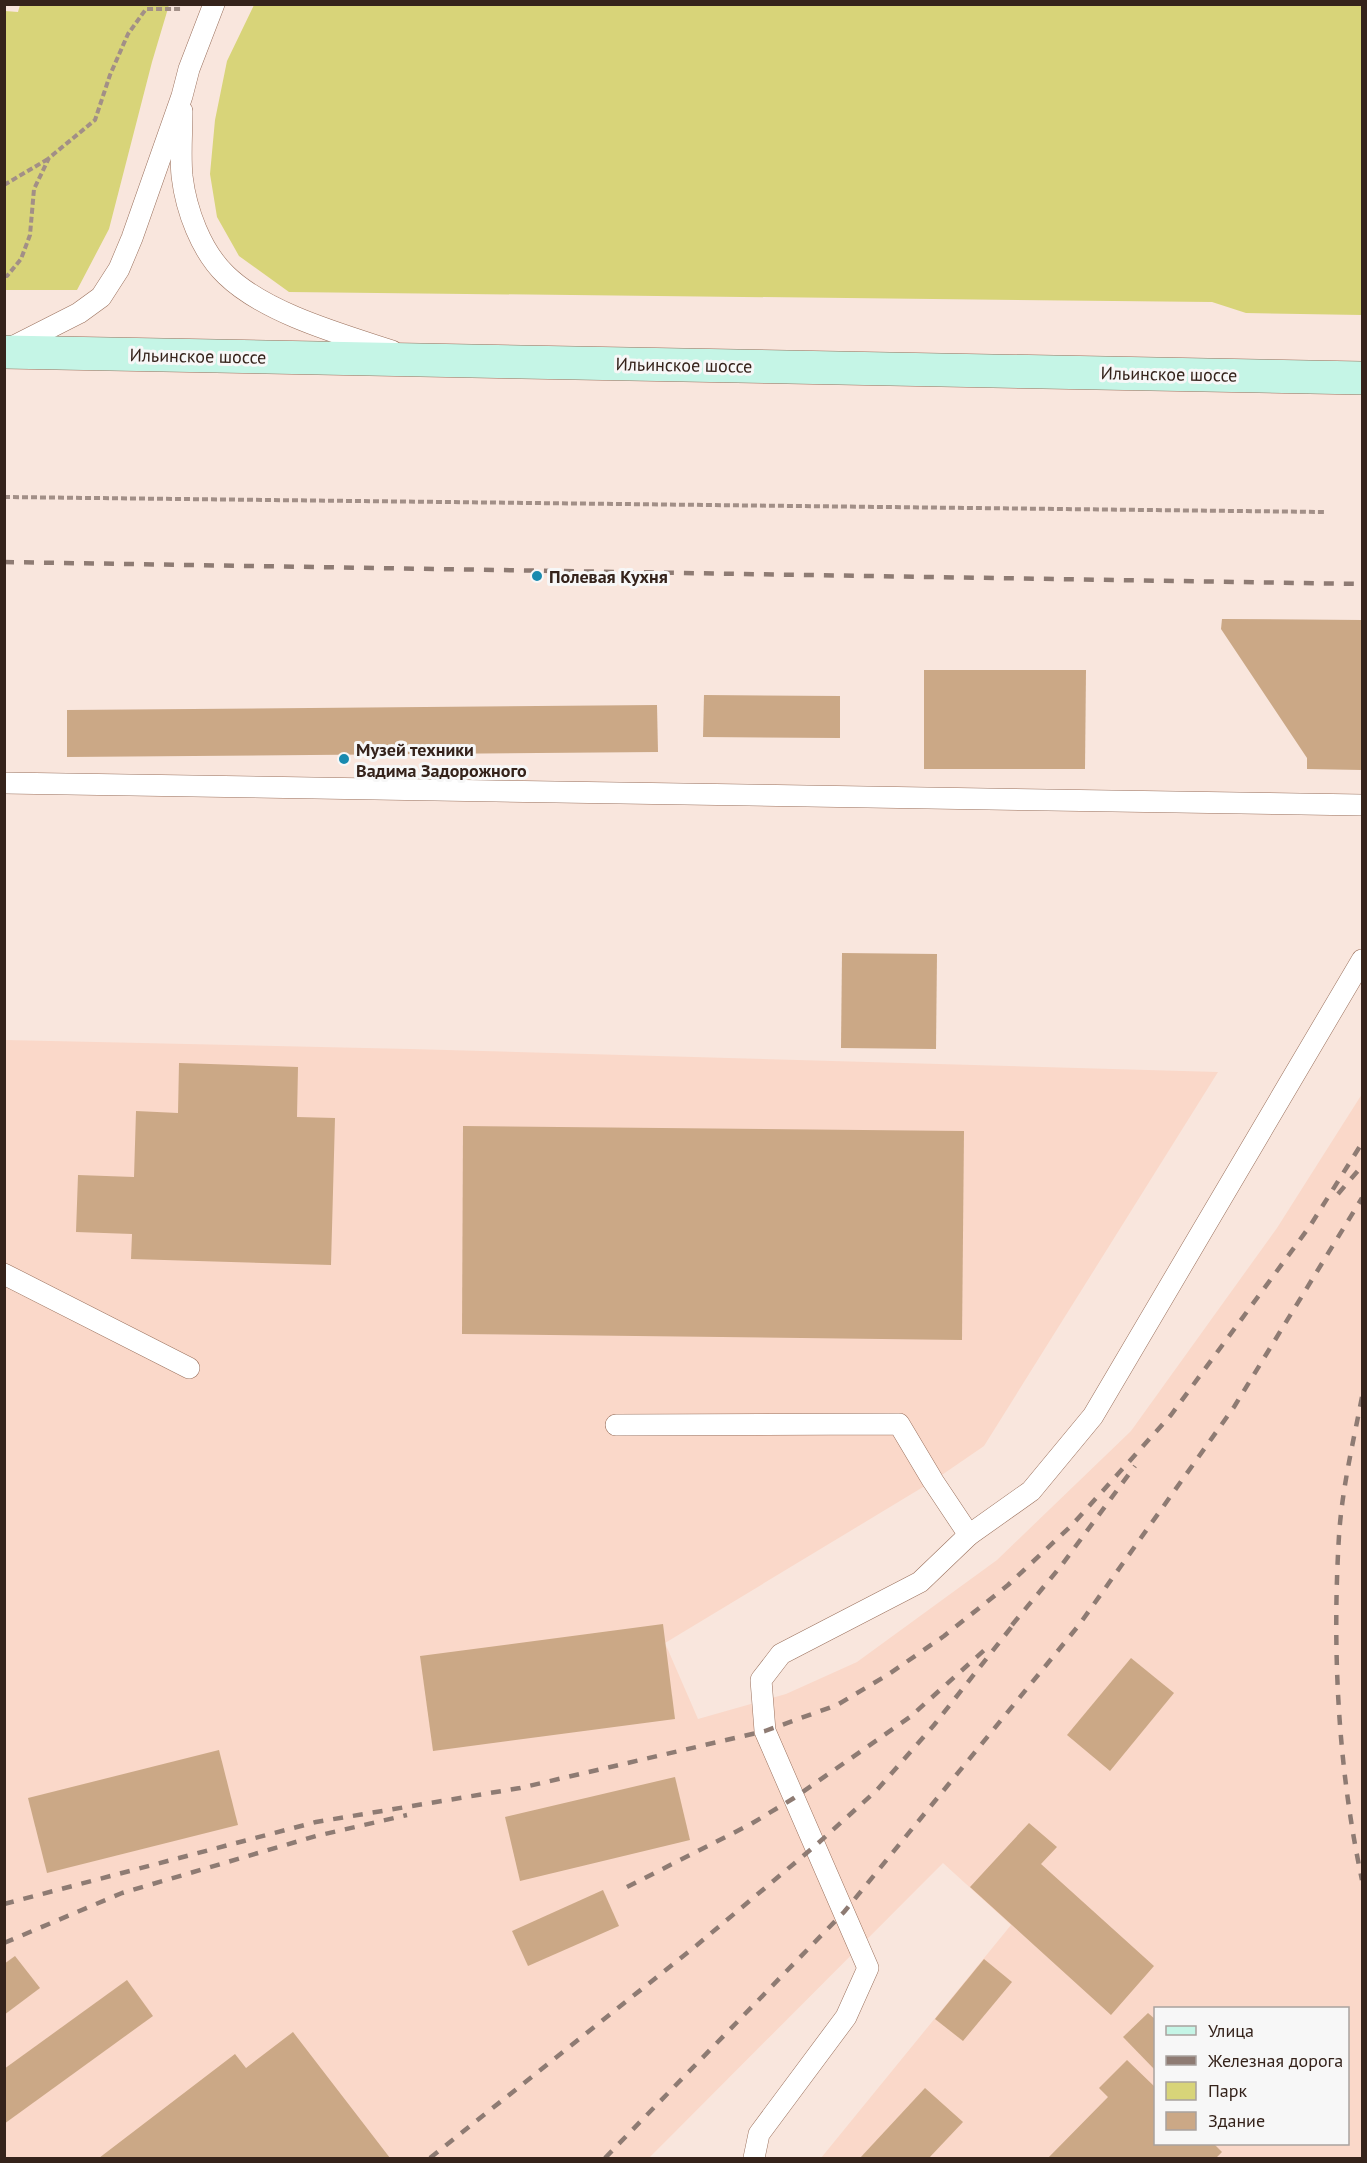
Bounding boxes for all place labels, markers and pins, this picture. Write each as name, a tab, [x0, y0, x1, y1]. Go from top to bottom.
place label: Полевая Кухня	[549, 565, 668, 588]
marker: Полевая Кухня	[530, 569, 544, 583]
place label: Музей техники Вадима Задорожного	[356, 738, 527, 782]
marker: Музей техники Вадима Задорожного	[337, 752, 351, 766]

